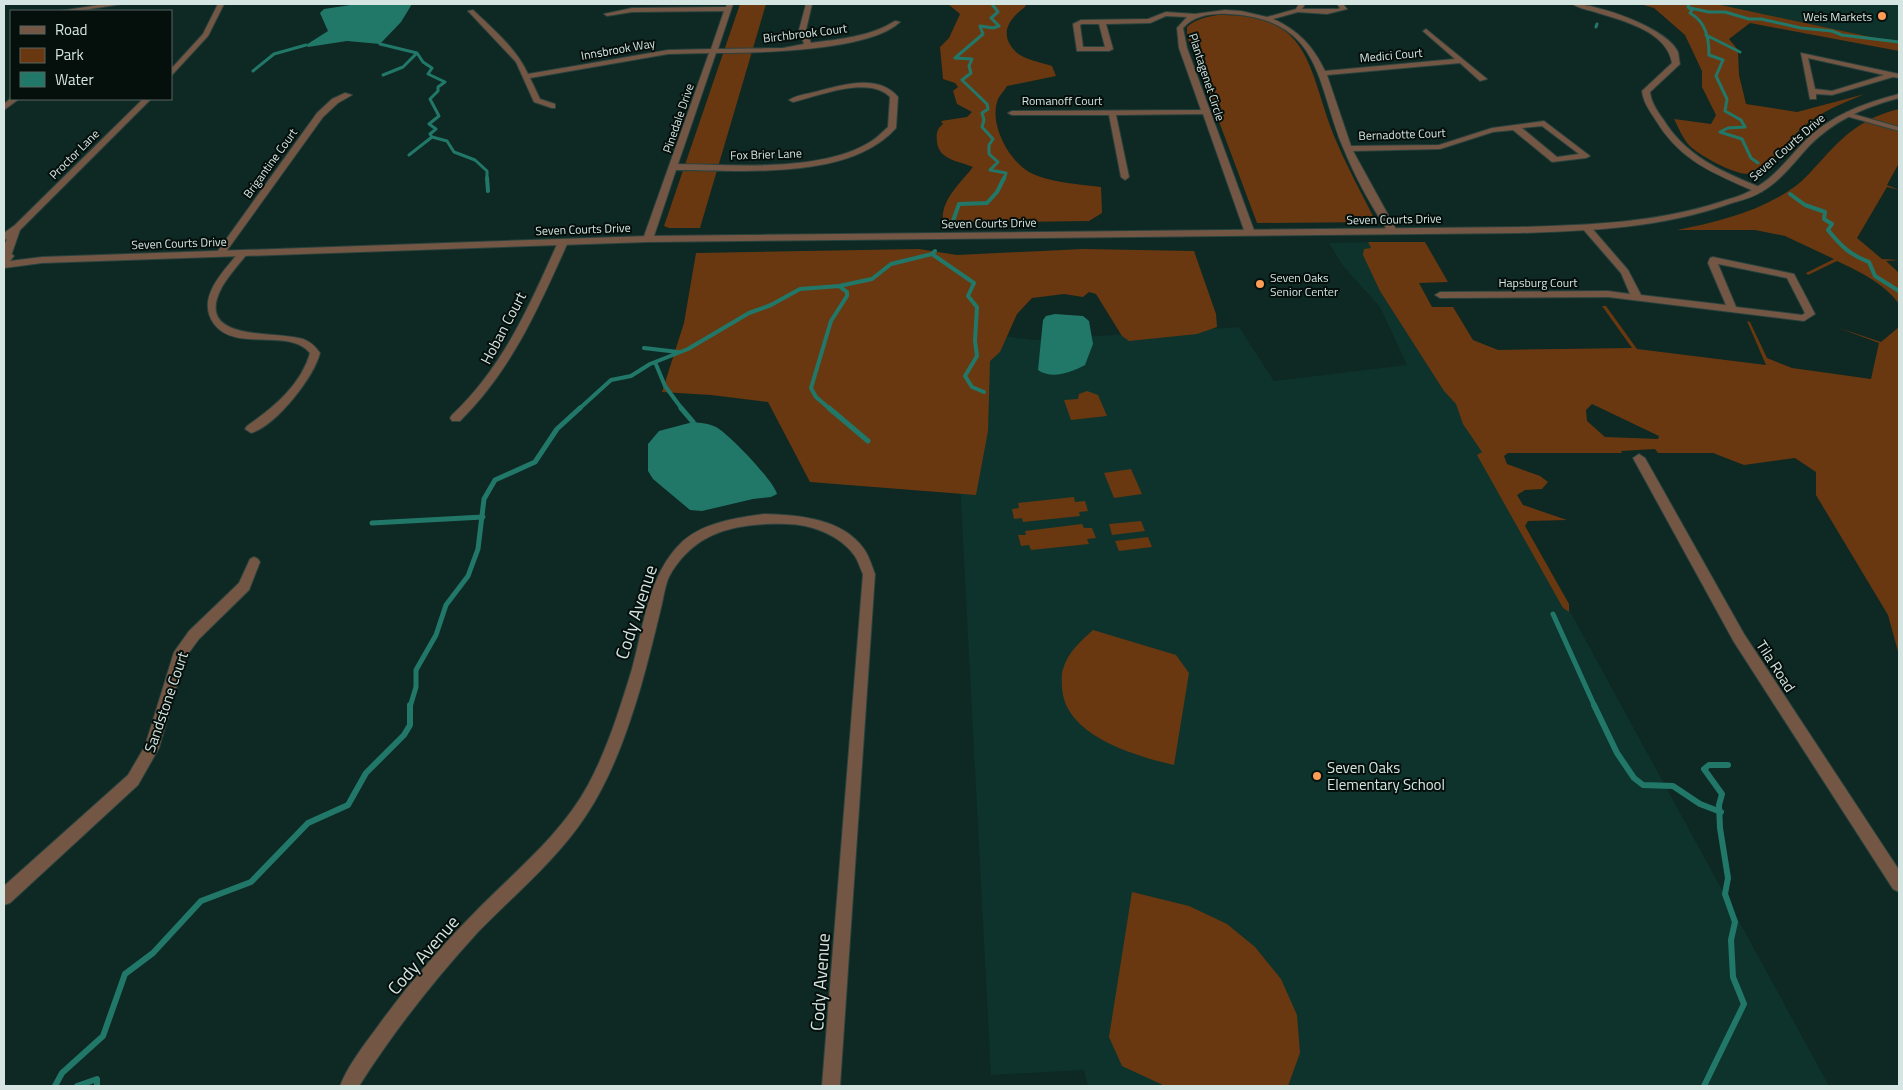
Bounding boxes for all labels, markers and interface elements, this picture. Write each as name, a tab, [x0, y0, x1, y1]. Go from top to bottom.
place label: Weis Markets	[1803, 7, 1872, 26]
legend	[10, 10, 172, 100]
marker: Weis Markets	[1876, 10, 1888, 22]
text: Road	[55, 18, 87, 41]
street label: Birchbrook Court	[762, 18, 849, 48]
street label: Plantagenet Circle	[1184, 31, 1230, 123]
street label: Innsbrook Way	[579, 33, 657, 65]
text: Park	[55, 43, 84, 66]
street label: Medici Court	[1359, 43, 1424, 67]
text: Water	[55, 68, 94, 91]
street label: Pinedale Drive	[657, 81, 699, 155]
street label: Romanoff Court	[1022, 91, 1103, 110]
street label: Seven Courts Drive	[1745, 109, 1829, 185]
street label: Bernadotte Court	[1358, 123, 1447, 145]
street label: Brigantine Court	[238, 124, 302, 202]
street label: Proctor Lane	[45, 125, 103, 183]
street label: Fox Brier Lane	[730, 143, 802, 165]
street label: Seven Courts Drive	[1346, 209, 1442, 229]
street label: Seven Courts Drive	[941, 213, 1037, 233]
street label: Seven Courts Drive	[535, 218, 631, 240]
street label: Seven Courts Drive	[131, 232, 227, 254]
place label: Seven Oaks Senior Center	[1270, 268, 1338, 301]
street label: Hapsburg Court	[1498, 273, 1578, 292]
marker: Seven Oaks Senior Center	[1254, 278, 1266, 290]
street label: Hoban Court	[474, 287, 532, 368]
street label: Cody Avenue	[608, 561, 664, 663]
street label: Tila Road	[1751, 635, 1801, 697]
street label: Sandstone Court	[138, 648, 194, 755]
place label: Seven Oaks Elementary School	[1327, 756, 1445, 796]
marker: Seven Oaks Elementary School	[1311, 770, 1323, 782]
street label: Cody Avenue	[381, 909, 465, 1001]
street label: Cody Avenue	[803, 932, 837, 1032]

